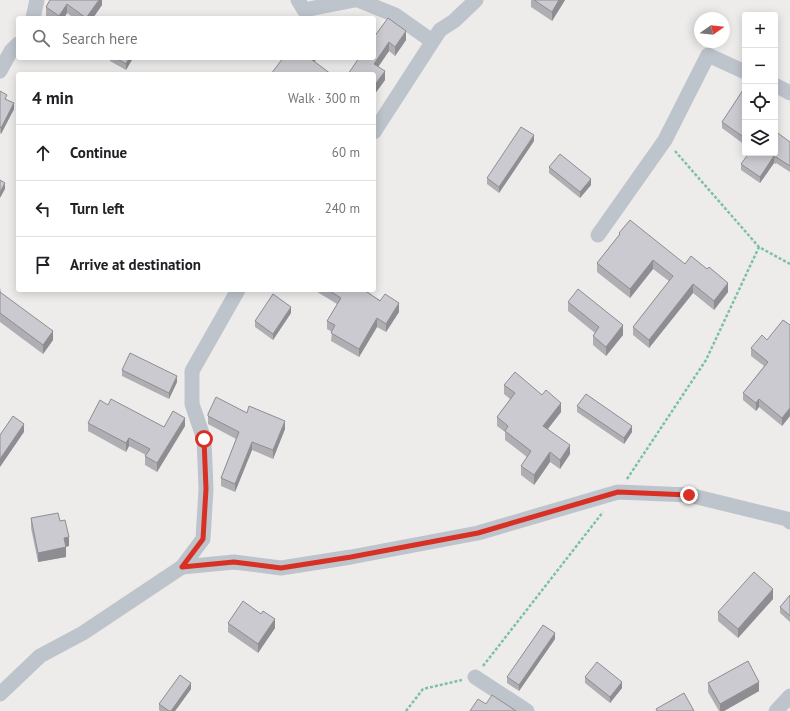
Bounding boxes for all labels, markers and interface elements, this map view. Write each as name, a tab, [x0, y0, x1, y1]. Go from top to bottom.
north arrow	[694, 12, 730, 48]
map controls	[742, 12, 778, 156]
button: +	[742, 12, 778, 48]
search box	[16, 16, 376, 60]
icon: search	[30, 27, 52, 49]
text: Search here	[62, 29, 138, 48]
button: −	[742, 48, 778, 84]
button: locate	[742, 84, 778, 120]
text: 4 min	[32, 87, 73, 109]
text: Walk · 300 m	[288, 90, 360, 107]
button: layers	[742, 120, 778, 156]
icon: ahead	[32, 142, 54, 164]
text: Continue	[70, 143, 127, 162]
text: 60 m	[332, 144, 360, 161]
icon: left	[32, 198, 54, 220]
text: Turn left	[70, 199, 124, 218]
text: 240 m	[325, 200, 360, 217]
icon: arrive	[32, 254, 54, 276]
text: Arrive at destination	[70, 255, 201, 274]
route start	[195, 430, 213, 448]
route end	[680, 486, 698, 504]

